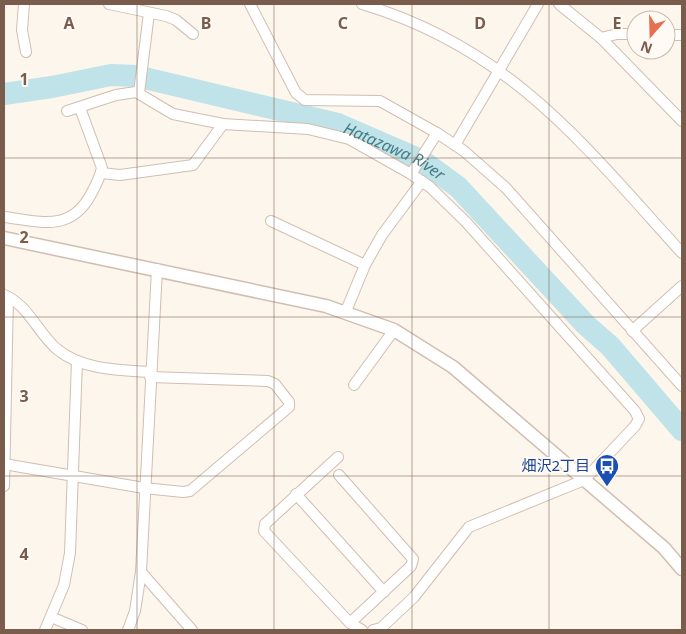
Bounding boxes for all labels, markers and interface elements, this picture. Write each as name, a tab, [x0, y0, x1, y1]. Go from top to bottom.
north arrow	[626, 10, 676, 60]
text: A	[63, 12, 75, 34]
text: B	[201, 12, 211, 34]
text: C	[338, 12, 348, 34]
text: D	[474, 12, 486, 34]
text: E	[613, 12, 622, 34]
text: N	[638, 37, 655, 59]
text: 1	[19, 68, 29, 90]
water label: Hatazawa River	[340, 117, 450, 185]
text: 2	[19, 226, 29, 248]
text: 3	[19, 385, 29, 407]
bus stop icon: 畑沢2丁目	[594, 453, 620, 487]
place label: 畑沢2丁目	[521, 455, 590, 475]
text: 4	[19, 543, 29, 565]

